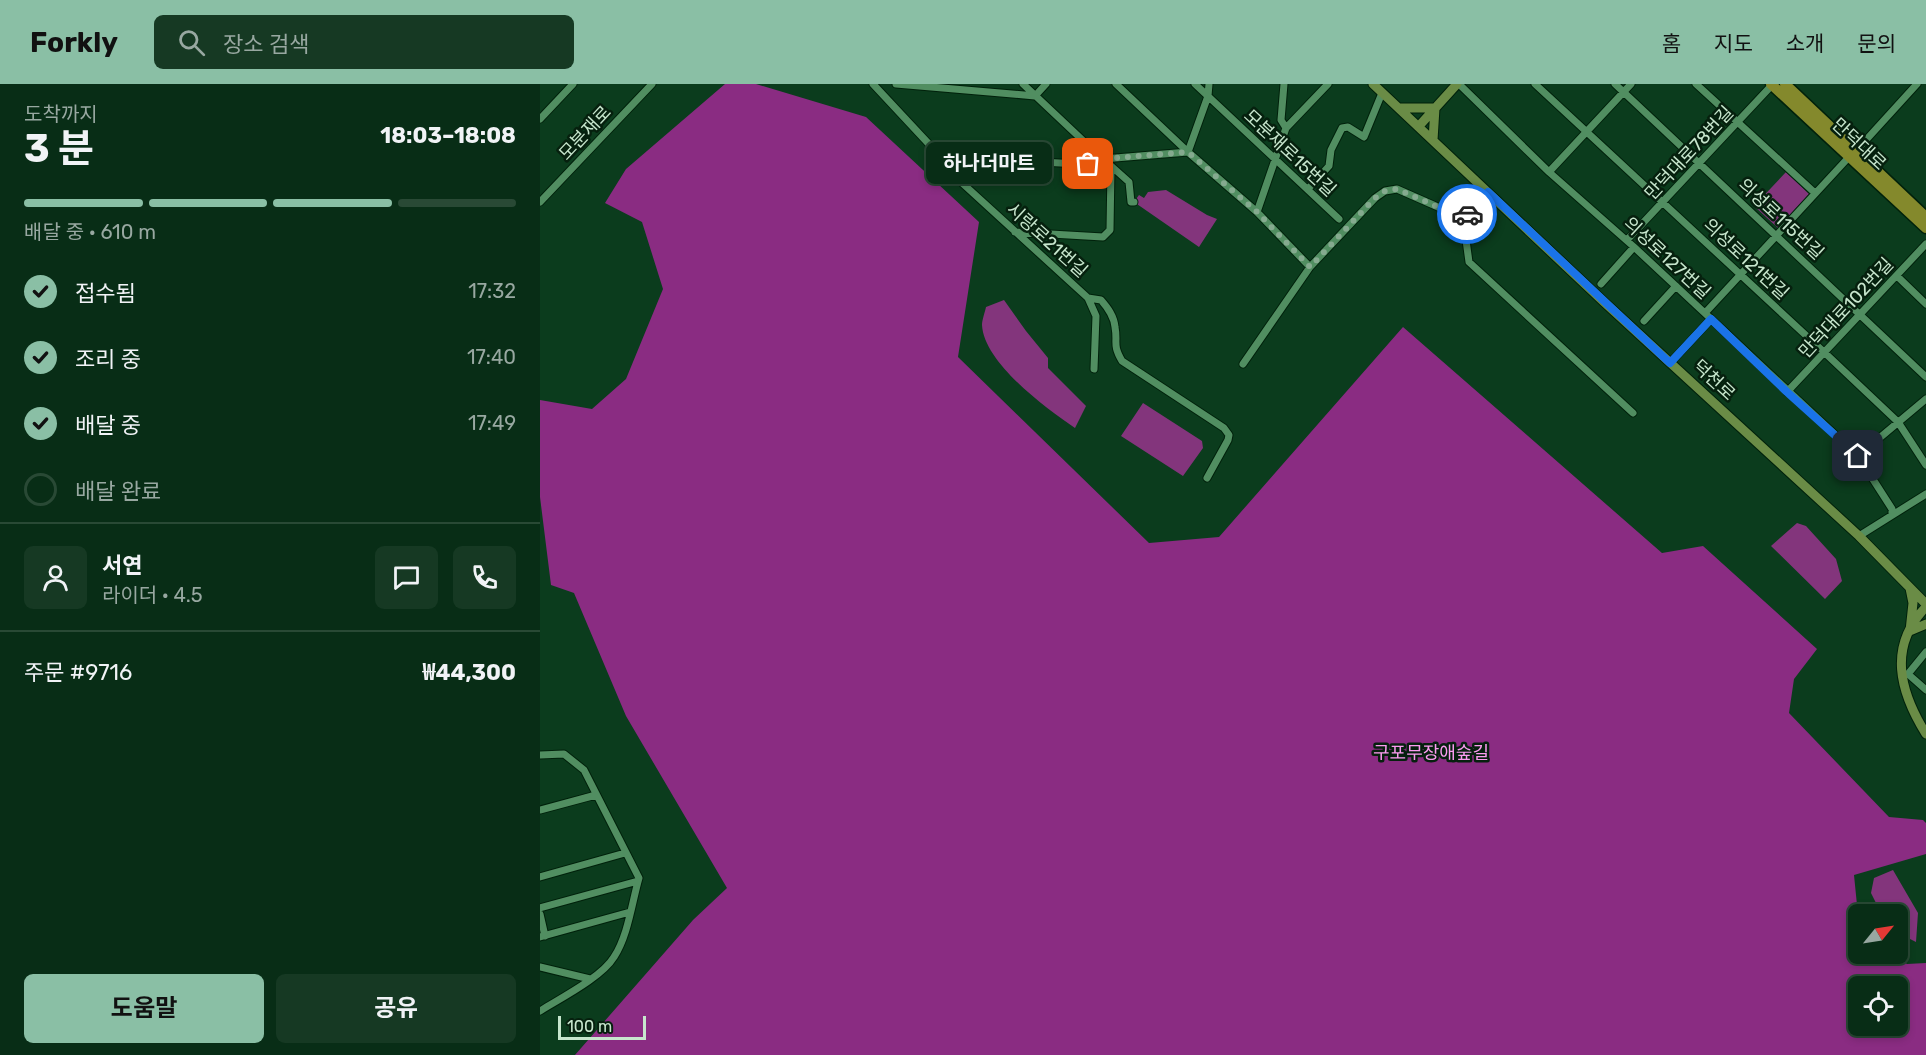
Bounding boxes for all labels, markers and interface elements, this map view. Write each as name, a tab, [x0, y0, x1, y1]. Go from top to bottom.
search box	[154, 15, 574, 69]
text: Forkly	[30, 26, 118, 59]
icon: search	[175, 26, 208, 59]
text: 장소 검색	[223, 31, 309, 58]
text: 홈	[1662, 31, 1681, 56]
text: 지도	[1714, 31, 1753, 56]
text: 소개	[1786, 31, 1824, 56]
text: 문의	[1857, 31, 1896, 56]
street label: 모분재로	[554, 101, 616, 165]
text: 도착까지	[24, 102, 98, 126]
street label: 만덕대로78번길	[1640, 102, 1738, 204]
street label: 모분재로15번길	[1239, 105, 1341, 201]
street label: 만덕대로	[1827, 113, 1891, 175]
text: 18:03–18:08	[380, 122, 516, 149]
text: 3 분	[24, 126, 94, 172]
pin	[1062, 138, 1113, 189]
callout: 하나더마트	[926, 143, 1052, 185]
icon: bag	[1071, 147, 1104, 180]
text: 하나더마트	[943, 151, 1035, 175]
street label: 의성로115번길	[1734, 174, 1828, 264]
courier	[1437, 184, 1497, 244]
street label: 시랑로21번길	[1002, 198, 1092, 282]
icon: car	[1451, 198, 1484, 231]
street label: 의성로127번길	[1619, 212, 1715, 304]
street label: 의성로121번길	[1699, 214, 1793, 304]
text: 배달 중 · 610 m	[24, 220, 156, 244]
street label: 만덕대로102번길	[1794, 253, 1898, 363]
icon: check	[24, 275, 57, 308]
text: 17:32	[468, 279, 516, 303]
text: 접수됨	[75, 280, 136, 307]
icon: check	[24, 341, 57, 374]
text: 17:40	[467, 345, 516, 369]
text: 조리 중	[75, 346, 141, 373]
street label: 덕천로	[1688, 355, 1740, 405]
icon: check	[24, 407, 57, 440]
text: 17:49	[468, 411, 516, 435]
text: 배달 중	[75, 412, 141, 439]
pin	[1832, 430, 1883, 481]
icon: home	[1841, 439, 1874, 472]
text: 배달 완료	[75, 478, 161, 505]
button: person	[24, 546, 87, 609]
button: chat	[375, 546, 438, 609]
button: phone	[453, 546, 516, 609]
text: 서연	[102, 552, 142, 579]
text: 라이더 · 4.5	[102, 583, 203, 607]
text: 주문 #9716	[24, 659, 132, 686]
text: ₩44,300	[423, 659, 516, 686]
park label: 구포무장애숲길	[1373, 742, 1489, 764]
north arrow	[1848, 904, 1908, 964]
map controls	[1848, 904, 1908, 1036]
button: 도움말	[24, 974, 264, 1043]
button: 공유	[276, 974, 516, 1043]
button: locate	[1848, 976, 1908, 1036]
scale bar	[558, 1013, 646, 1040]
text: 100 m	[567, 1017, 612, 1036]

